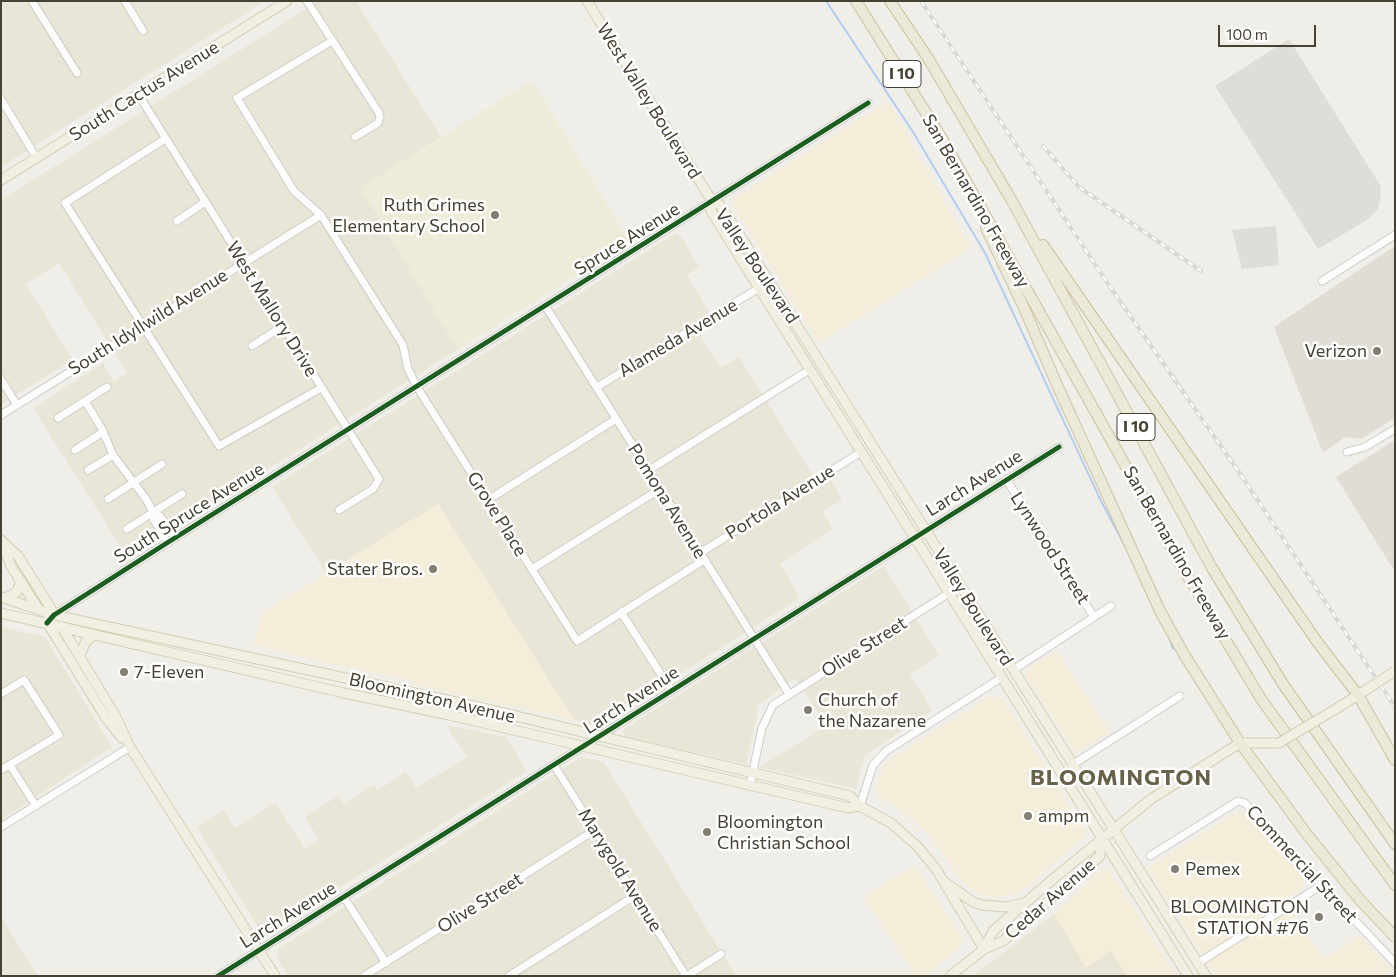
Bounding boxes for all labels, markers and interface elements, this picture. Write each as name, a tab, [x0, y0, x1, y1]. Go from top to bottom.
scale bar	[1221, 15, 1318, 47]
street label: West Valley Boulevard	[592, 19, 706, 183]
text: 100 m	[1226, 25, 1268, 43]
street label: South Cactus Avenue	[65, 36, 223, 146]
road number: I 10	[883, 61, 921, 88]
street label: San Bernardino Freeway	[917, 110, 1035, 292]
place label: Ruth Grimes Elementary School	[332, 194, 485, 236]
street label: Spruce Avenue	[570, 198, 684, 280]
street label: Valley Boulevard	[711, 204, 803, 328]
marker: Ruth Grimes Elementary School	[489, 209, 501, 221]
street label: West Mallory Drive	[222, 237, 322, 381]
street label: South Idyllwild Avenue	[64, 264, 232, 380]
street label: Alameda Avenue	[615, 294, 741, 382]
place label: Verizon	[1305, 340, 1367, 362]
marker: Verizon	[1371, 345, 1383, 357]
road number: I 10	[1117, 414, 1155, 441]
street label: Pomona Avenue	[623, 440, 711, 562]
street label: Larch Avenue	[922, 445, 1026, 521]
street label: South Spruce Avenue	[110, 458, 268, 568]
street label: Portola Avenue	[722, 460, 838, 544]
street label: San Bernardino Freeway	[1118, 462, 1236, 644]
street label: Grove Place	[462, 468, 532, 560]
street label: Lynwood Street	[1006, 488, 1094, 608]
street label: Valley Boulevard	[928, 544, 1018, 670]
place label: Stater Bros.	[327, 558, 423, 580]
marker: Stater Bros.	[427, 563, 439, 575]
street label: Olive Street	[817, 612, 911, 682]
place label: 7-Eleven	[134, 661, 204, 683]
street label: Larch Avenue	[579, 661, 683, 739]
marker: 7-Eleven	[118, 666, 130, 678]
street label: Bloomington Avenue	[347, 668, 517, 728]
place label: Church of the Nazarene	[818, 689, 926, 732]
marker: Church of the Nazarene	[802, 704, 814, 716]
district label: BLOOMINGTON	[1029, 765, 1213, 791]
street label: Commercial Street	[1242, 801, 1362, 927]
street label: Marygold Avenue	[573, 804, 667, 936]
place label: ampm	[1038, 805, 1089, 827]
marker: ampm	[1022, 810, 1034, 822]
place label: Bloomington Christian School	[717, 811, 851, 854]
marker: Bloomington Christian School	[701, 826, 713, 838]
street label: Cedar Avenue	[1001, 854, 1099, 944]
place label: Pemex	[1185, 858, 1240, 880]
marker: Pemex	[1169, 863, 1181, 875]
street label: Olive Street	[433, 868, 527, 938]
street label: Larch Avenue	[236, 877, 340, 953]
place label: BLOOMINGTON STATION #76	[1170, 896, 1309, 939]
marker: BLOOMINGTON STATION #76	[1313, 911, 1325, 923]

